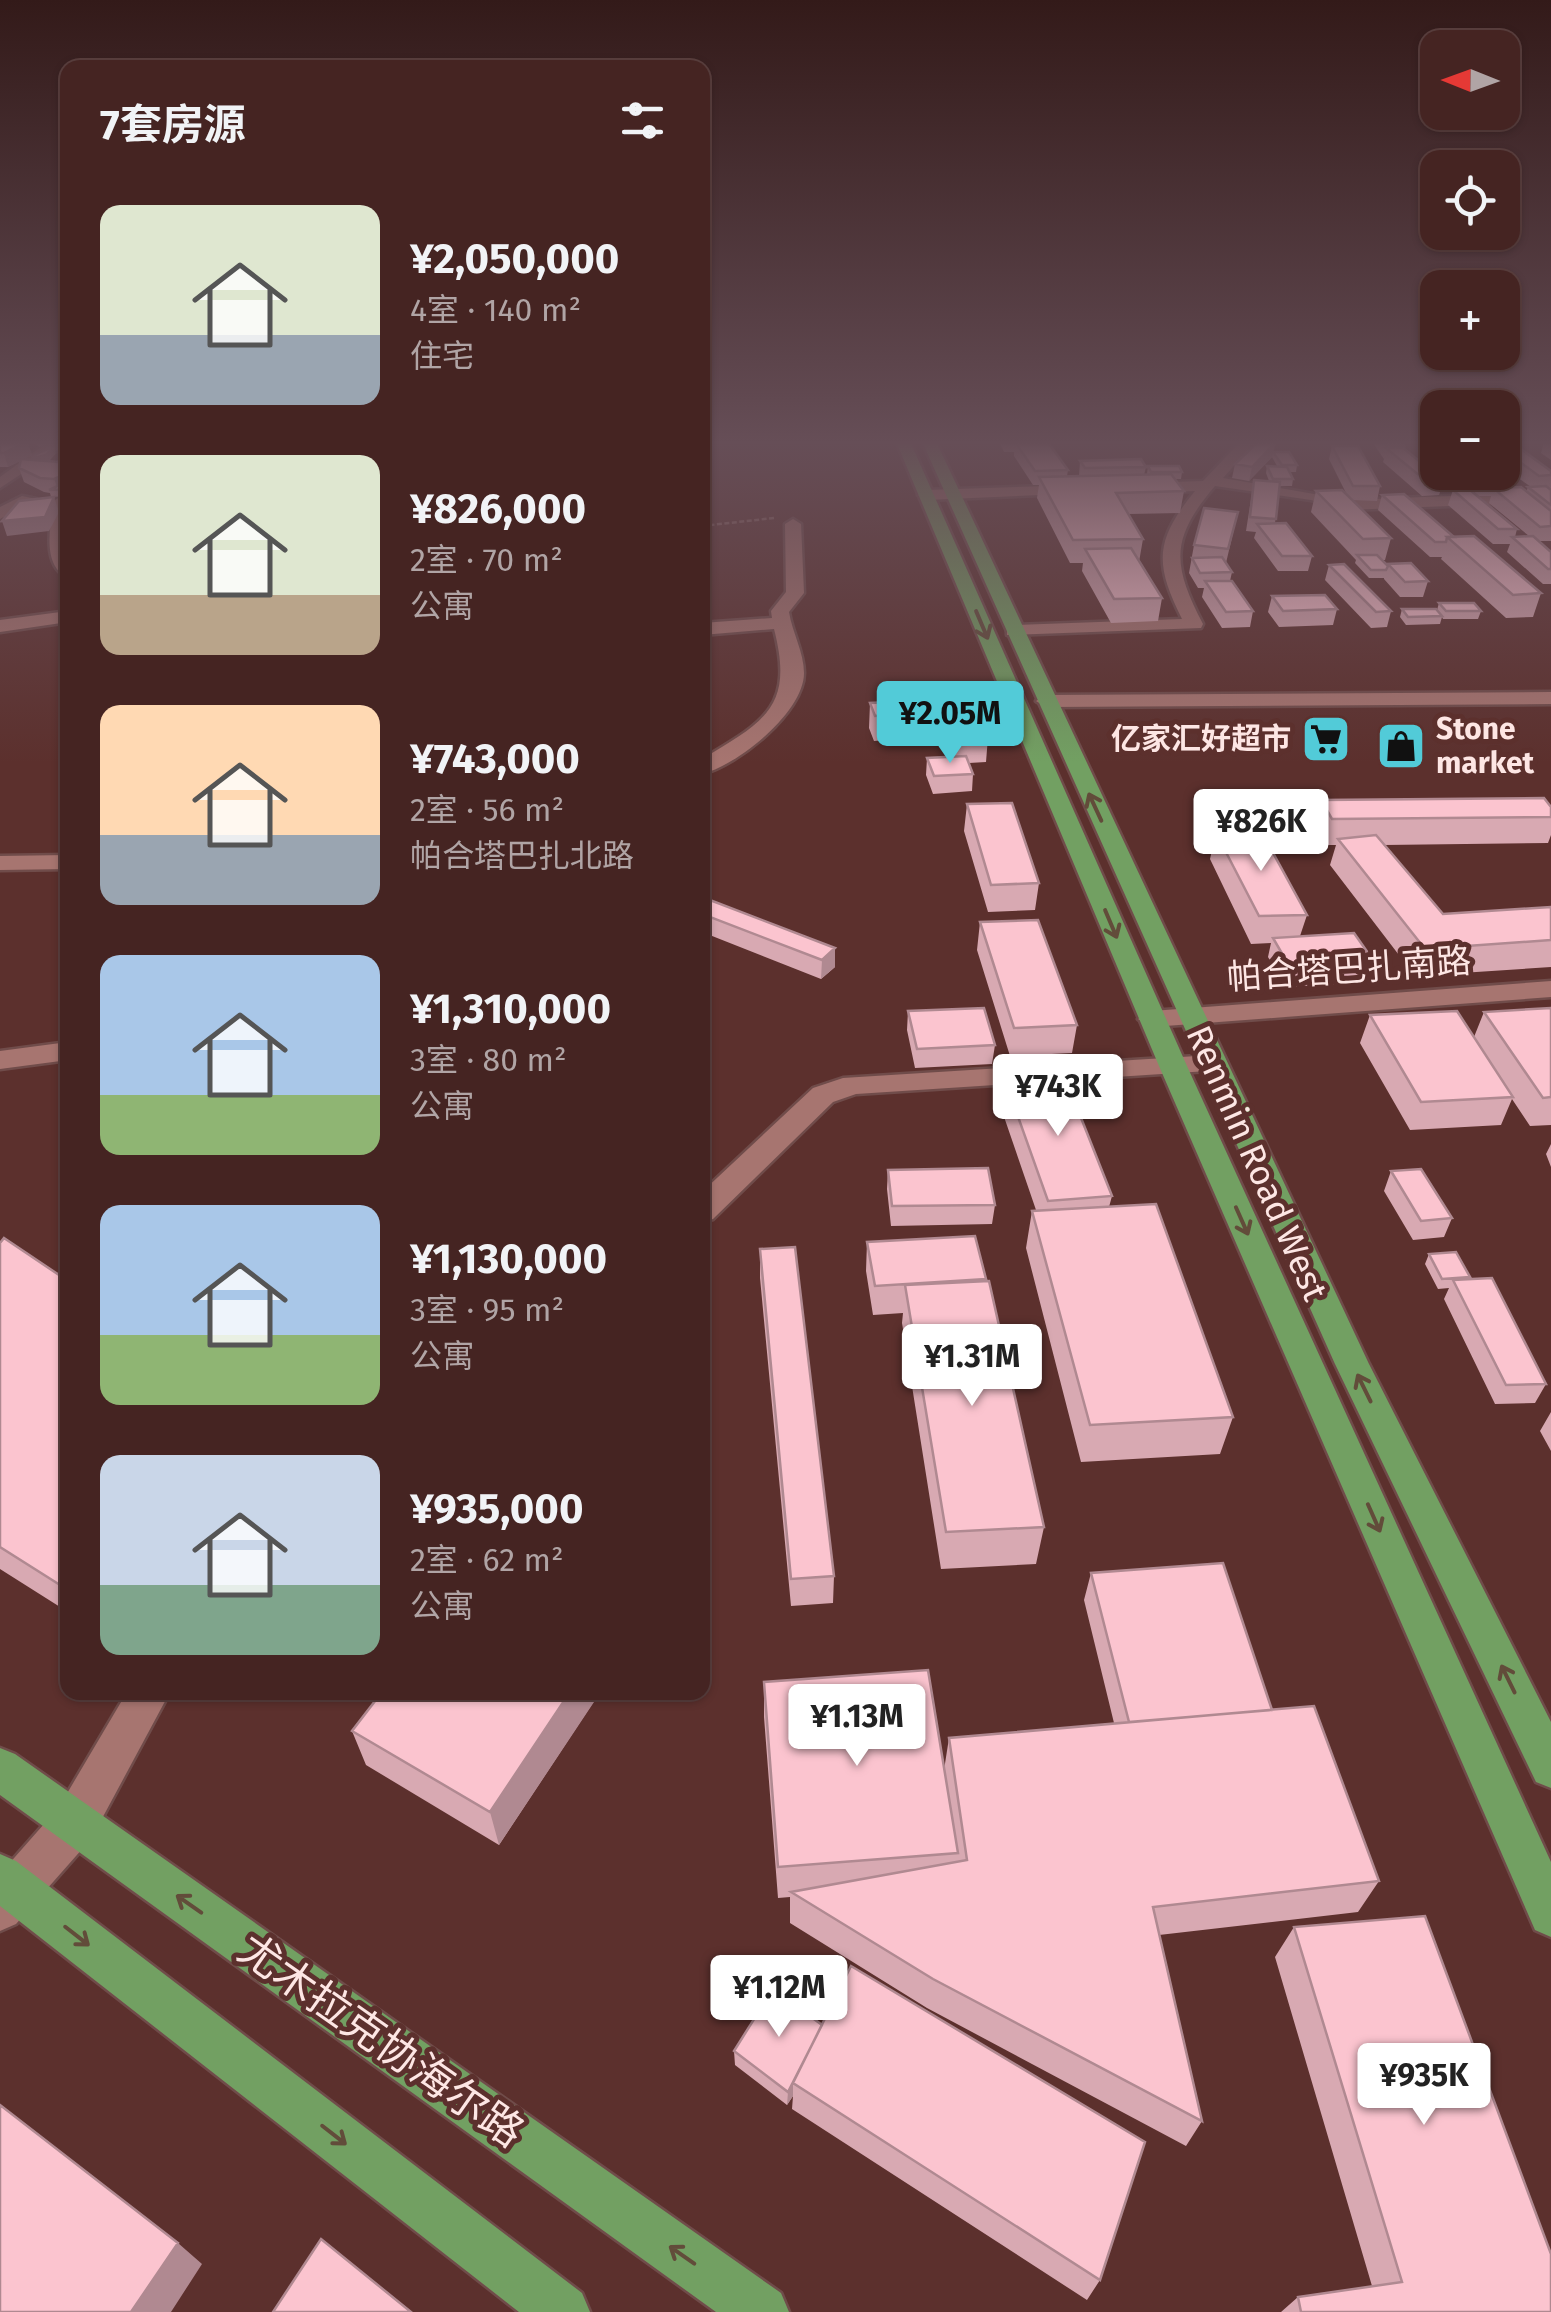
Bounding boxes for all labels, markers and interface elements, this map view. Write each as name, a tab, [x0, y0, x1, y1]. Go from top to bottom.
north arrow	[1420, 30, 1520, 130]
map controls	[1420, 30, 1520, 490]
icon: filters	[615, 93, 670, 148]
text: 7套房源	[100, 100, 246, 150]
button: locate	[1420, 150, 1520, 250]
text: ¥2,050,000	[410, 234, 619, 284]
icon: home	[180, 245, 300, 365]
button: +	[1420, 270, 1520, 370]
text: 4室 · 140 m²	[410, 291, 581, 329]
text: 住宅	[410, 337, 474, 375]
button: −	[1420, 390, 1520, 490]
text: ¥826,000	[410, 484, 586, 534]
icon: home	[180, 495, 300, 615]
text: 2室 · 70 m²	[410, 541, 563, 579]
text: 公寓	[410, 587, 474, 625]
one-way arrow	[974, 609, 992, 640]
pin: ¥2.05M	[869, 681, 1031, 766]
text: ¥2.05M	[899, 694, 1001, 732]
place label: Stone market	[1436, 711, 1535, 781]
supermarket icon: 亿家汇好超市	[1300, 713, 1352, 765]
shop icon: Stone market	[1375, 720, 1427, 772]
place label: 亿家汇好超市	[1111, 721, 1291, 757]
text: ¥743,000	[410, 734, 580, 784]
icon: home	[180, 745, 300, 865]
pin: ¥826K	[1191, 789, 1331, 874]
text: 2室 · 56 m²	[410, 791, 564, 829]
one-way arrow	[1084, 793, 1103, 823]
text: ¥826K	[1216, 802, 1306, 840]
text: 帕合塔巴扎北路	[410, 837, 634, 875]
one-way arrow	[1103, 908, 1121, 939]
street label: 帕合塔巴扎南路	[1225, 940, 1473, 998]
text: ¥1,310,000	[410, 984, 611, 1034]
icon: home	[180, 995, 300, 1115]
street label: Renmin Road West	[1178, 1019, 1337, 1307]
text: 3室 · 80 m²	[410, 1041, 567, 1079]
pin: ¥743K	[988, 1054, 1128, 1139]
text: ¥743K	[1015, 1067, 1101, 1105]
text: 公寓	[410, 1087, 474, 1125]
one-way arrow	[1234, 1205, 1252, 1236]
text: ¥1,130,000	[410, 1234, 607, 1284]
icon: home	[180, 1245, 300, 1365]
text: 3室 · 95 m²	[410, 1291, 564, 1329]
pin: ¥1.31M	[891, 1324, 1053, 1409]
text: 公寓	[410, 1337, 474, 1375]
text: ¥1.31M	[924, 1337, 1020, 1375]
one-way arrow	[1354, 1374, 1373, 1403]
text: ¥935,000	[410, 1484, 583, 1534]
icon: home	[180, 1495, 300, 1615]
one-way arrow	[1366, 1502, 1384, 1533]
text: 2室 · 62 m²	[410, 1541, 564, 1579]
text: 公寓	[410, 1587, 474, 1625]
one-way arrow	[1498, 1665, 1517, 1695]
pin: ¥1.13M	[776, 1684, 938, 1769]
text: ¥1.13M	[810, 1697, 904, 1735]
one-way arrow	[176, 1894, 204, 1915]
street label: 尤木拉克协海尔路	[229, 1924, 533, 2158]
one-way arrow	[63, 1926, 90, 1947]
pin: ¥1.12M	[698, 1955, 860, 2040]
text: ¥1.12M	[732, 1968, 826, 2006]
pin: ¥935K	[1354, 2043, 1494, 2128]
text: ¥935K	[1379, 2056, 1469, 2094]
one-way arrow	[320, 2124, 347, 2145]
one-way arrow	[669, 2245, 696, 2266]

